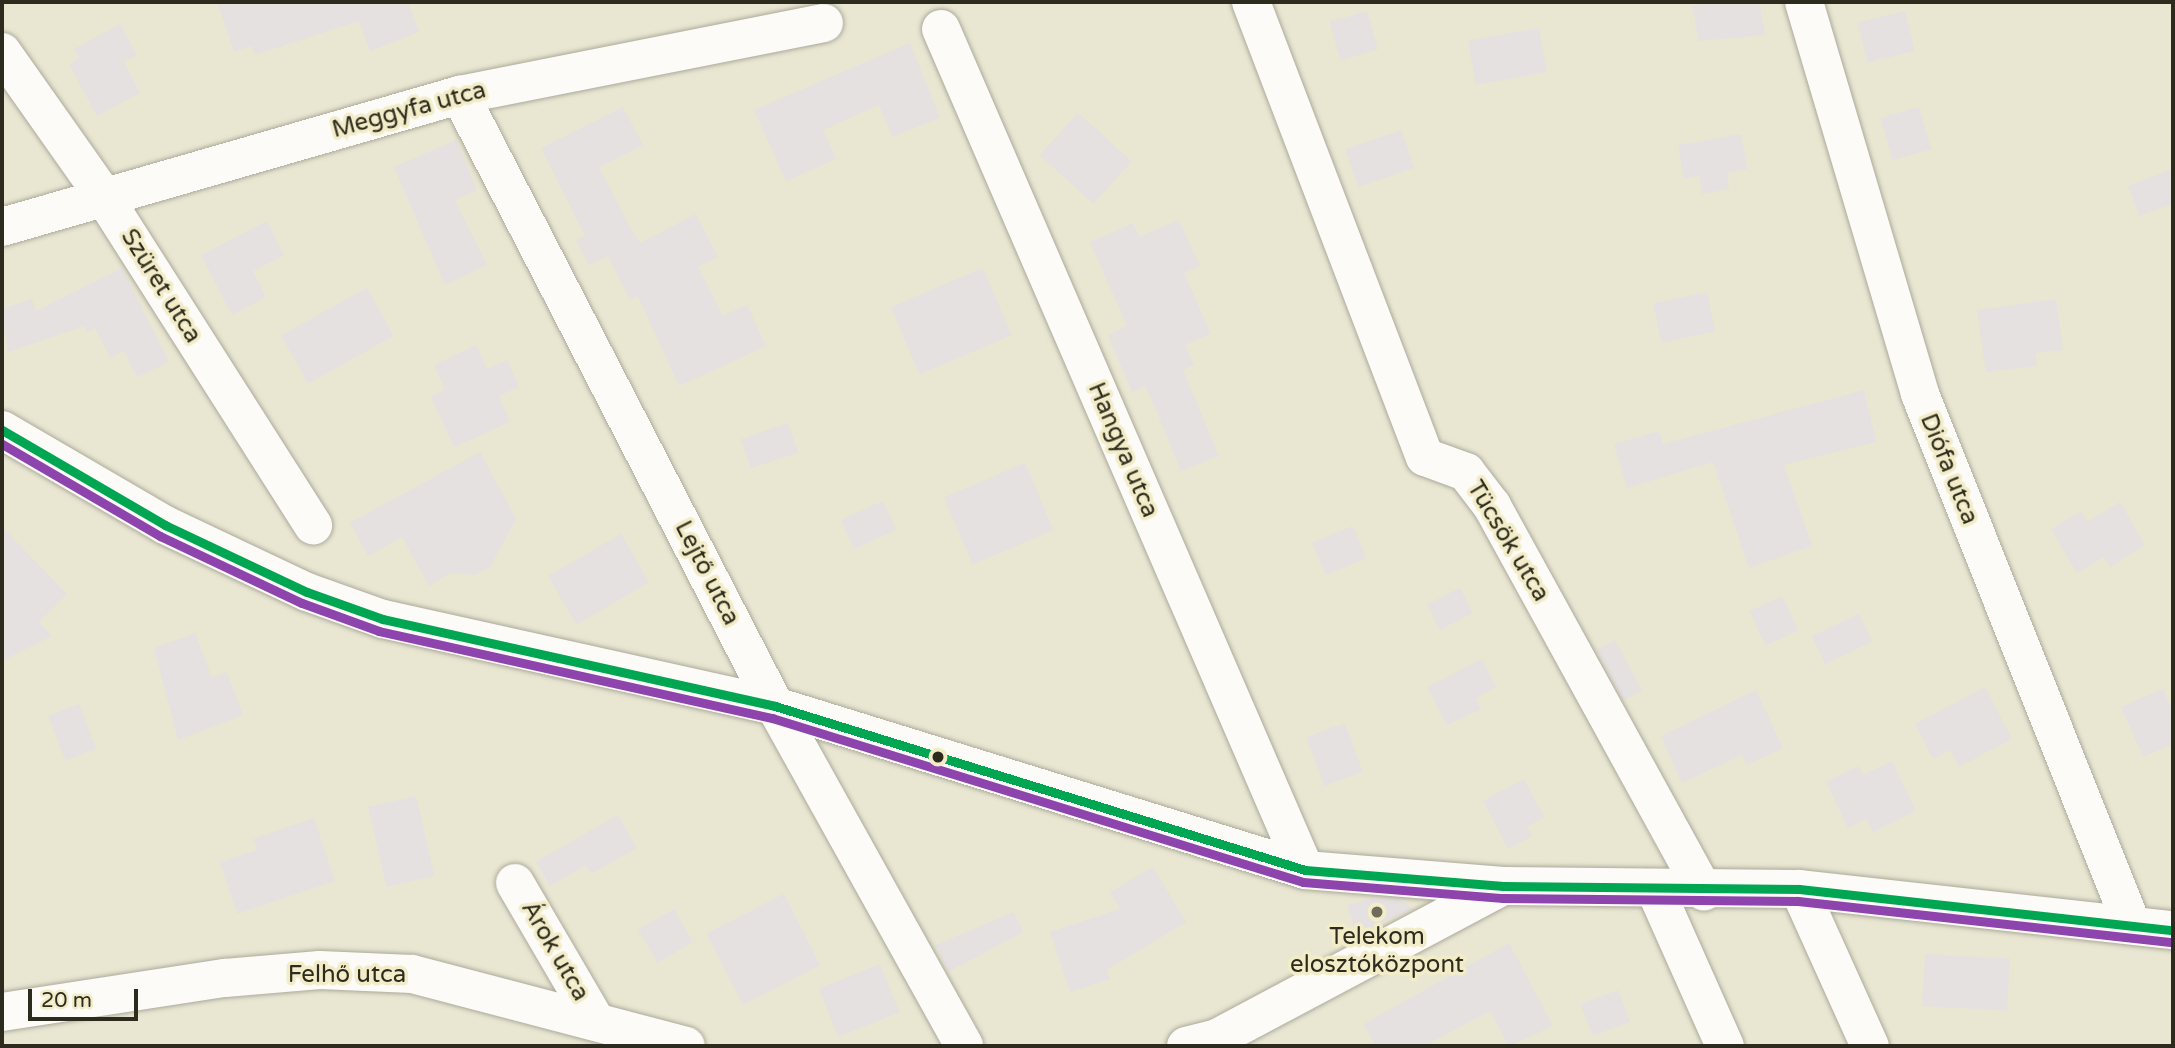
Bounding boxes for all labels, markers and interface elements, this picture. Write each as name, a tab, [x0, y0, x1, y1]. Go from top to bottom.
street label: Meggyfa utca	[329, 76, 489, 144]
street label: Szüret utca	[115, 224, 207, 348]
street label: Hangya utca	[1082, 378, 1164, 522]
street label: Diófa utca	[1914, 410, 1984, 528]
street label: Tücsök utca	[1461, 475, 1555, 607]
street label: Lejtő utca	[668, 516, 746, 630]
unlabelled marker	[931, 750, 945, 764]
street label: Árok utca	[515, 896, 595, 1006]
marker: Telekom elosztóközpont	[1369, 904, 1385, 920]
place label: Telekom elosztóközpont	[1290, 923, 1464, 979]
street label: Felhő utca	[288, 961, 406, 989]
scale bar	[32, 974, 142, 1018]
text: 20 m	[41, 988, 92, 1013]

